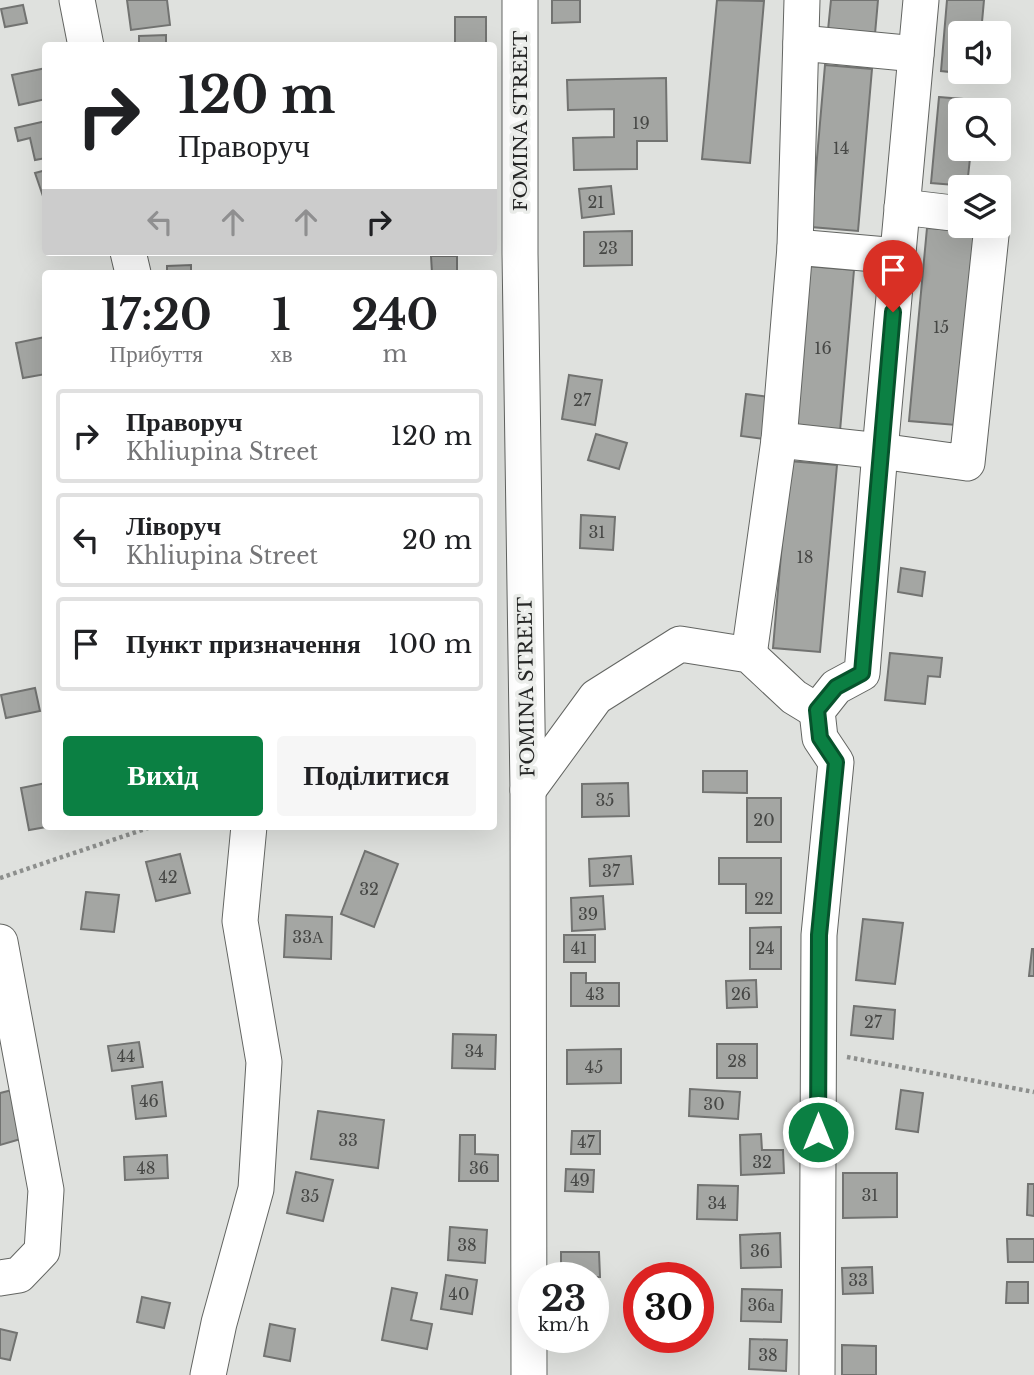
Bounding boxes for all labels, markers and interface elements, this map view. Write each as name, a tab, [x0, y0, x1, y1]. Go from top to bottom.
map controls	[948, 21, 1011, 238]
button: sound	[948, 21, 1011, 84]
street label: FOMINA STREET	[509, 31, 532, 211]
text: 120 m	[178, 65, 336, 126]
icon: right	[63, 70, 154, 161]
button: search	[948, 98, 1011, 161]
house number: 19	[632, 113, 650, 133]
text: Праворуч	[178, 126, 310, 166]
house number: 14	[833, 138, 849, 158]
button: layers	[948, 175, 1011, 238]
house number: 21	[588, 192, 605, 212]
icon: left	[141, 203, 179, 241]
icon: ahead	[214, 203, 252, 241]
icon: ahead	[287, 203, 325, 241]
icon: right	[360, 203, 398, 241]
house number: 23	[598, 238, 618, 258]
pin	[863, 240, 923, 312]
icon: arrive	[874, 251, 912, 289]
text: 17:20	[101, 289, 212, 341]
text: 1	[272, 289, 291, 341]
text: 240	[351, 289, 438, 341]
house number: 15	[933, 317, 949, 337]
house number: 16	[814, 338, 832, 358]
text: Прибуття	[110, 340, 203, 368]
text: хв	[270, 340, 293, 368]
text: m	[382, 340, 407, 368]
house number: 27	[573, 390, 592, 410]
text: Праворуч	[126, 406, 242, 438]
icon: right	[67, 417, 105, 455]
text: 120 m	[390, 420, 472, 452]
text: Khliupina Street	[126, 438, 318, 466]
text: Ліворуч	[126, 510, 221, 542]
icon: left	[67, 521, 105, 559]
house number: 31	[589, 522, 606, 542]
text: 20 m	[402, 524, 472, 556]
text: Khliupina Street	[126, 542, 318, 570]
house number: 18	[797, 547, 813, 567]
street label: FOMINA STREET	[513, 597, 540, 777]
icon: arrive	[67, 625, 105, 663]
text: Пункт призначення	[126, 628, 361, 660]
text: 100 m	[388, 628, 472, 660]
button: Вихід	[63, 736, 263, 816]
button: Поділитися	[277, 736, 476, 816]
house number: 35	[596, 790, 614, 810]
house number: 20	[753, 810, 775, 830]
house number: 37	[602, 861, 621, 881]
house number: 42	[158, 867, 178, 887]
house number: 32	[359, 879, 379, 899]
house number: 22	[754, 889, 774, 909]
house number: 39	[578, 904, 598, 924]
house number: 33А	[292, 927, 324, 947]
house number: 41	[571, 938, 587, 958]
house number: 24	[755, 938, 775, 958]
house number: 43	[585, 984, 605, 1004]
house number: 26	[731, 984, 751, 1004]
house number: 27	[864, 1012, 883, 1032]
house number: 34	[464, 1041, 484, 1061]
house number: 44	[117, 1046, 135, 1066]
house number: 28	[727, 1051, 747, 1071]
house number: 45	[585, 1057, 603, 1077]
house number: 46	[139, 1091, 159, 1111]
house number: 30	[703, 1094, 725, 1114]
position arrow	[781, 1095, 855, 1169]
house number: 33	[338, 1130, 358, 1150]
house number: 47	[577, 1132, 596, 1152]
house number: 32	[752, 1152, 772, 1172]
house number: 48	[136, 1158, 156, 1178]
house number: 36	[469, 1158, 489, 1178]
house number: 49	[570, 1170, 590, 1190]
house number: 31	[862, 1185, 879, 1205]
house number: 35	[301, 1186, 319, 1206]
house number: 34	[707, 1193, 727, 1213]
house number: 38	[457, 1235, 477, 1255]
house number: 36	[750, 1241, 770, 1261]
speed limit sign: 30	[623, 1262, 714, 1353]
house number: 33	[848, 1270, 868, 1290]
text: 23	[541, 1277, 586, 1320]
house number: 40	[449, 1284, 469, 1304]
house number: 36а	[747, 1295, 775, 1315]
text: km/h	[538, 1314, 589, 1336]
house number: 38	[758, 1345, 778, 1365]

